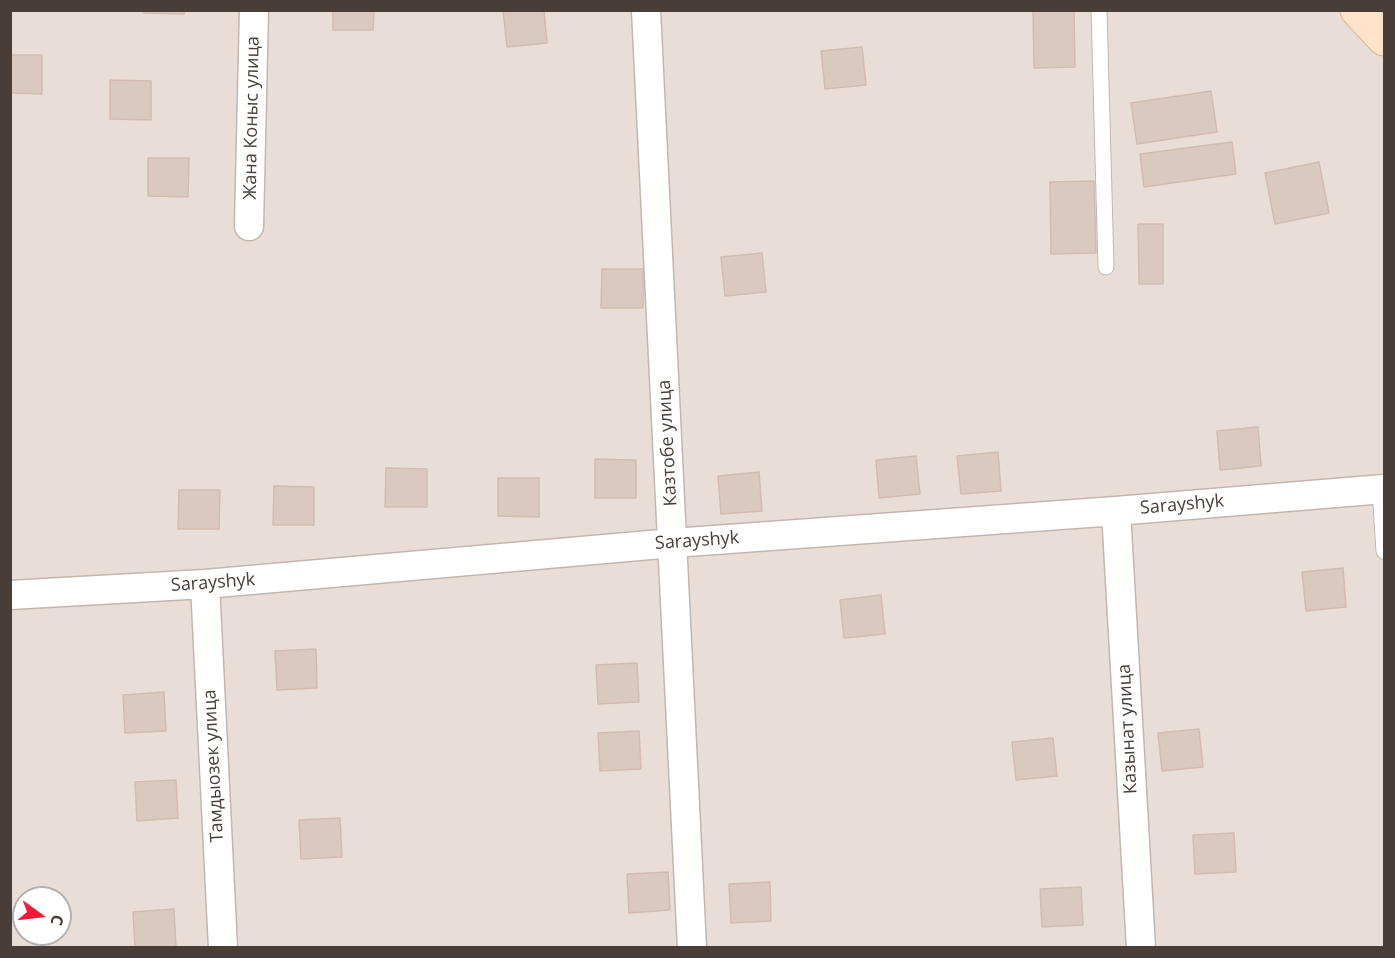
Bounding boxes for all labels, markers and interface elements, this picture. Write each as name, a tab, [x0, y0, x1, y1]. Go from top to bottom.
street label: Жана Коныс улица	[240, 36, 264, 200]
street label: Казтобе улица	[654, 379, 682, 507]
street label: Sarayshyk	[1139, 491, 1225, 519]
street label: Sarayshyk	[654, 527, 740, 555]
street label: Sarayshyk	[170, 569, 256, 597]
street label: Казынат улица	[1114, 663, 1142, 795]
street label: Тамдыозек улица	[199, 689, 229, 843]
north arrow	[12, 886, 72, 946]
text: С	[46, 912, 69, 928]

